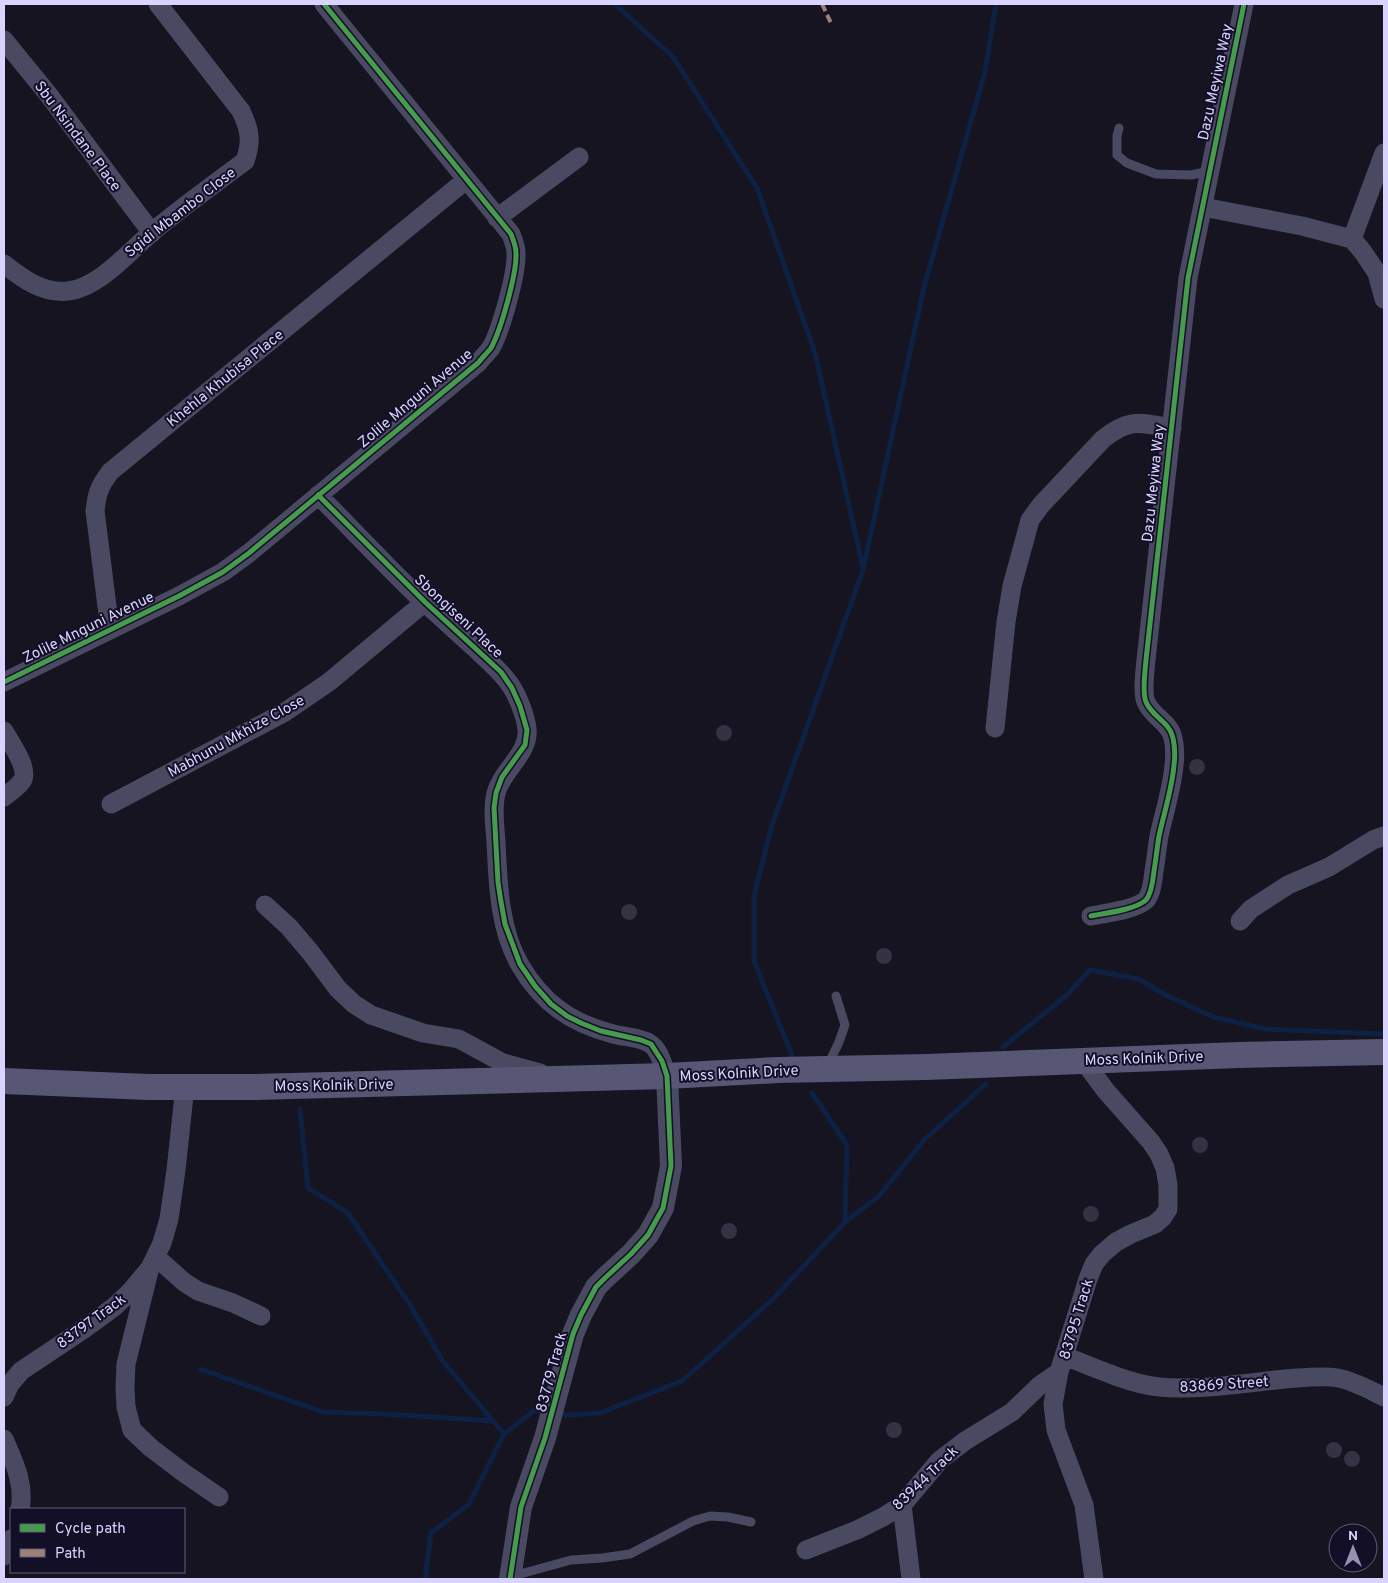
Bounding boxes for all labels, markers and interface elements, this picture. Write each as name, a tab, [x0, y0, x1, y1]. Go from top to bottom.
street label: Dazu Meyiwa Way	[1195, 22, 1238, 142]
street label: Sbu Nsindane Place	[29, 78, 124, 196]
street label: Sgidi Mbambo Close	[122, 164, 240, 262]
street label: Khehla Khubisa Place	[164, 326, 288, 432]
street label: Zolile Mnguni Avenue	[355, 346, 477, 453]
street label: Dazu Meyiwa Way	[1139, 423, 1170, 543]
street label: Sbongiseni Place	[409, 571, 506, 663]
street label: Zolile Mnguni Avenue	[20, 588, 158, 668]
street label: Mabhunu Mkhize Close	[165, 692, 308, 783]
street label: Moss Kolnik Drive	[1084, 1048, 1204, 1071]
street label: Moss Kolnik Drive	[679, 1062, 799, 1087]
street label: Moss Kolnik Drive	[274, 1076, 394, 1097]
street label: 83795 Track	[1056, 1277, 1099, 1362]
street label: 83797 Track	[53, 1291, 130, 1354]
street label: 83779 Track	[533, 1330, 572, 1415]
street label: 83869 Street	[1179, 1373, 1269, 1398]
street label: 83944 Track	[889, 1443, 963, 1515]
legend	[10, 1508, 185, 1573]
text: Cycle path	[55, 1520, 126, 1539]
north arrow	[1328, 1523, 1378, 1573]
text: N	[1348, 1528, 1358, 1545]
text: Path	[55, 1545, 86, 1564]

